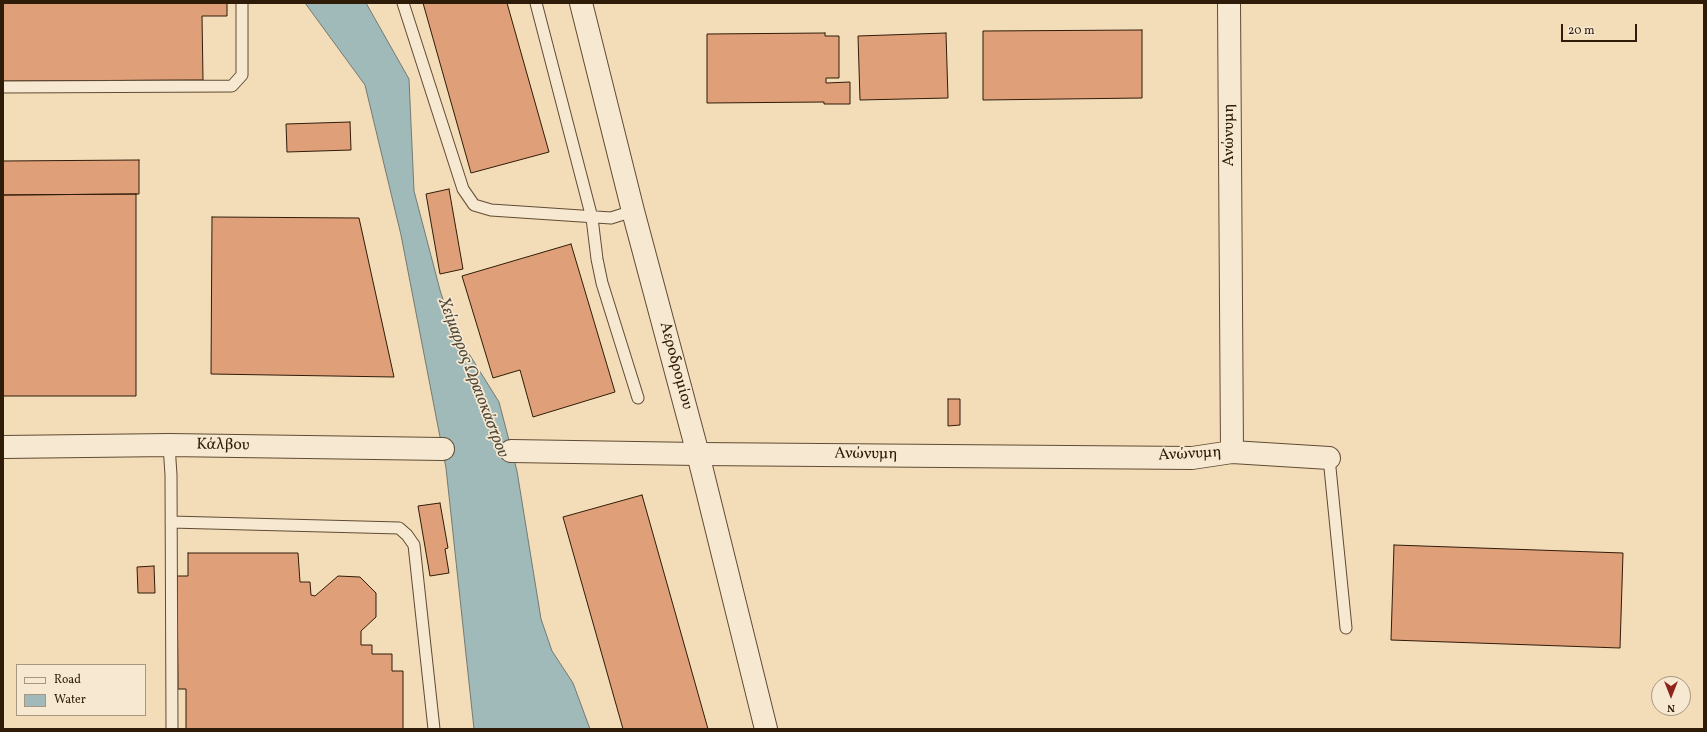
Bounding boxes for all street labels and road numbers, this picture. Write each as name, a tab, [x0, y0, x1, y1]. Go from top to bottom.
street label: Ανώνυμη	[1220, 103, 1240, 167]
street label: Αεροδρομίου	[654, 320, 696, 412]
street label: Κάλβου	[196, 436, 250, 456]
street label: Ανώνυμη	[1158, 444, 1222, 466]
street label: Ανώνυμη	[834, 445, 898, 465]

